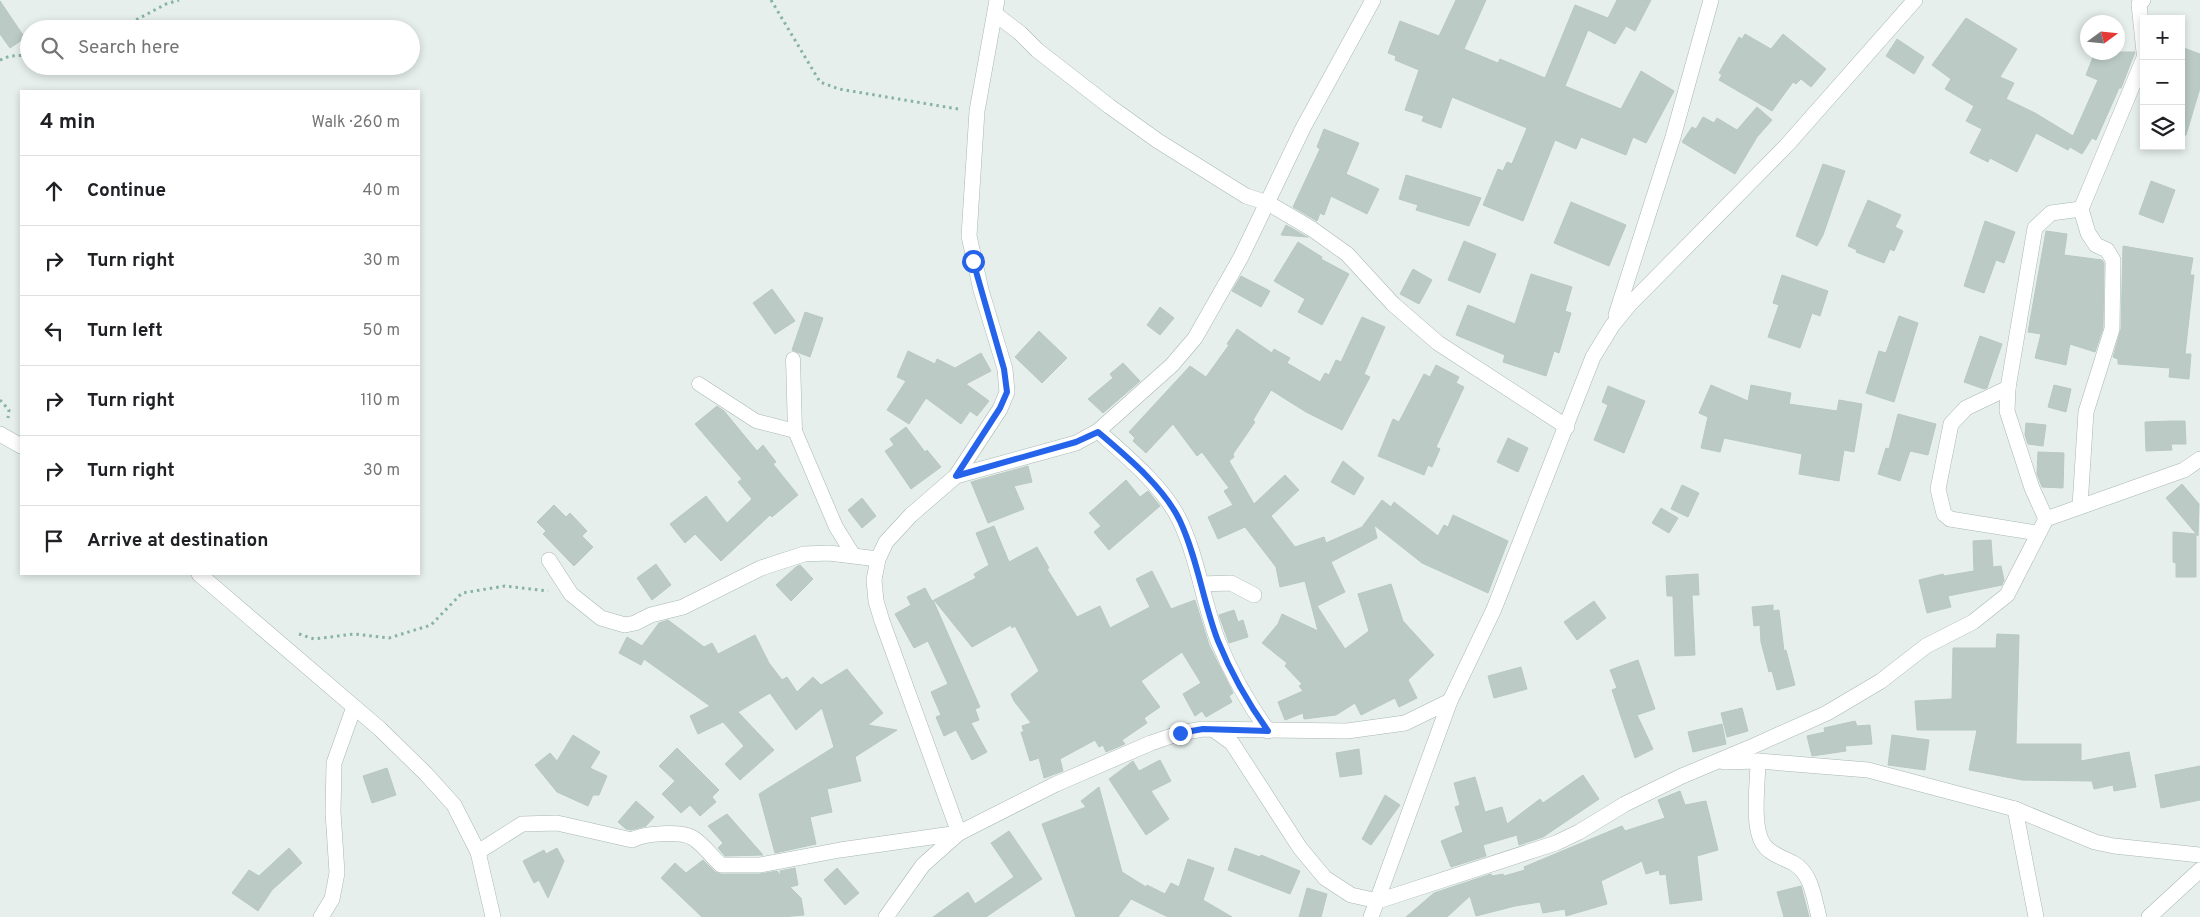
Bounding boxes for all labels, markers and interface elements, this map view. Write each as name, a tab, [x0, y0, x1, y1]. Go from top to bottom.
north arrow	[2080, 15, 2125, 60]
map controls	[2140, 15, 2185, 150]
button: +	[2140, 15, 2185, 60]
search box	[20, 20, 420, 75]
icon: search	[38, 34, 66, 62]
text: Search here	[78, 36, 180, 60]
button: −	[2140, 60, 2185, 105]
button: layers	[2140, 105, 2185, 150]
text: 4 min	[40, 109, 96, 136]
text: Walk · 260 m	[311, 113, 400, 133]
icon: ahead	[40, 177, 68, 205]
text: Continue	[87, 179, 166, 203]
text: 40 m	[362, 181, 400, 201]
icon: right	[40, 247, 68, 275]
text: Turn right	[87, 249, 175, 273]
route start	[962, 250, 985, 273]
text: 30 m	[363, 251, 400, 271]
icon: left	[40, 317, 68, 345]
text: Turn left	[87, 319, 163, 343]
text: 50 m	[363, 321, 400, 341]
icon: right	[40, 387, 68, 415]
text: Turn right	[87, 389, 175, 413]
text: 110 m	[360, 391, 400, 411]
icon: right	[40, 457, 68, 485]
text: Turn right	[87, 459, 175, 483]
text: 30 m	[363, 461, 400, 481]
icon: arrive	[40, 527, 68, 555]
text: Arrive at destination	[87, 529, 268, 553]
route end	[1169, 722, 1192, 745]

